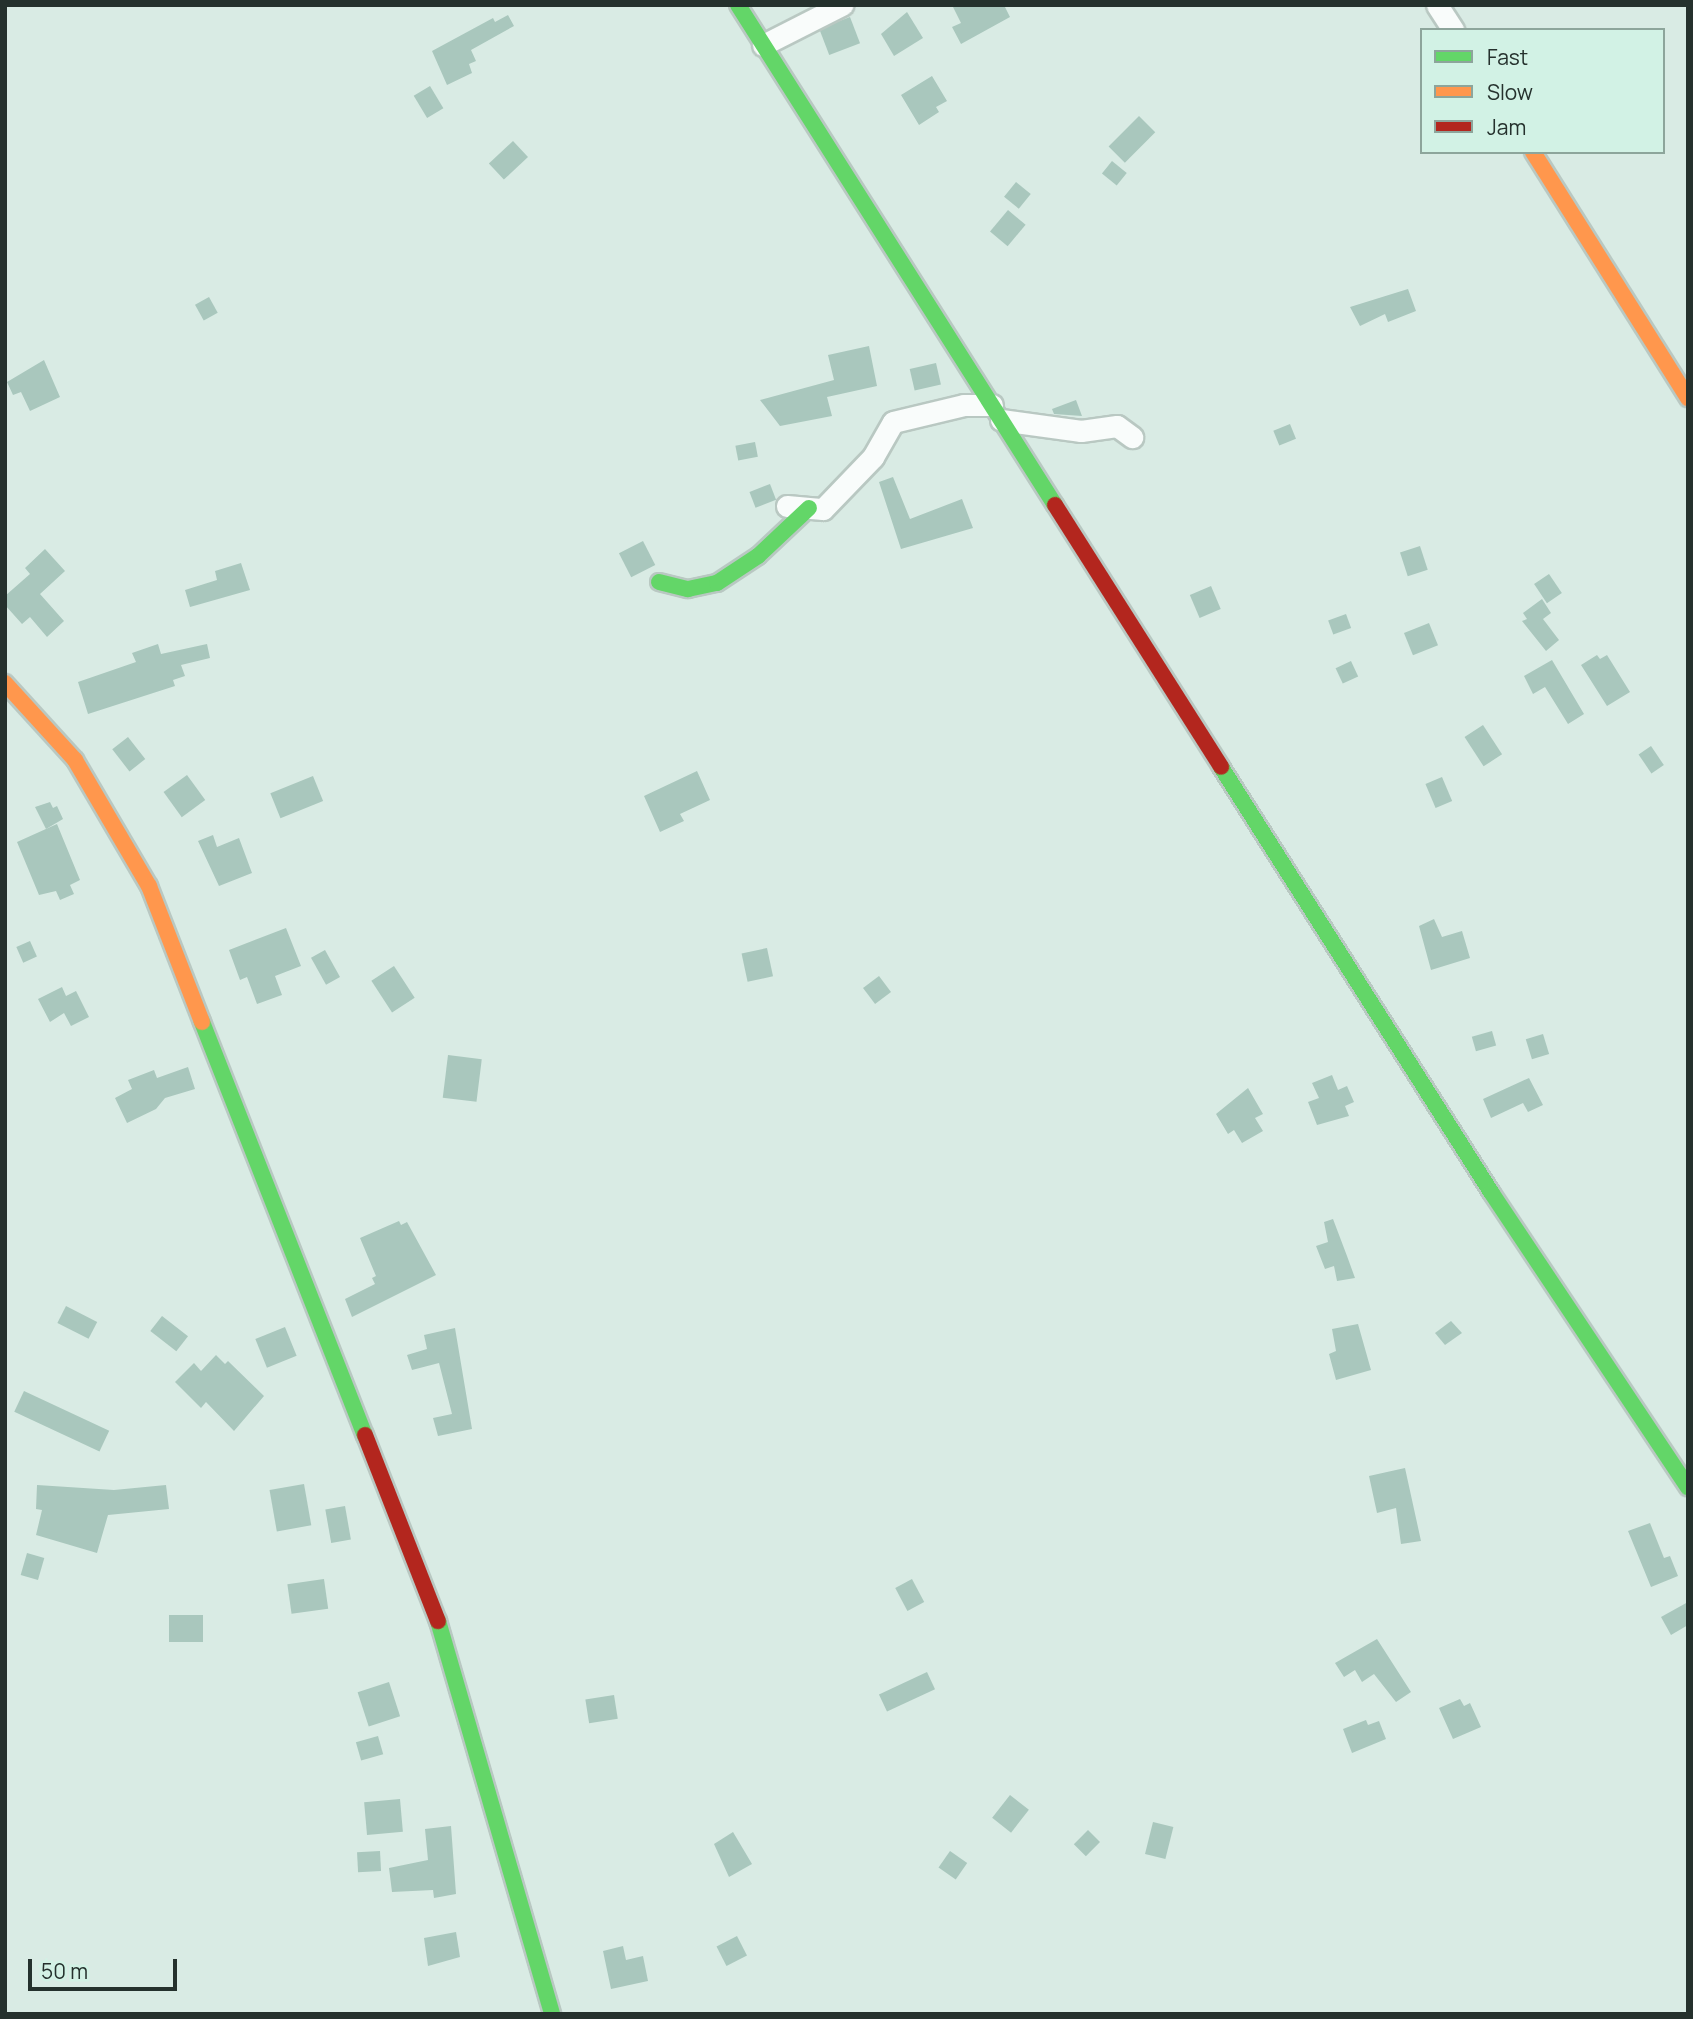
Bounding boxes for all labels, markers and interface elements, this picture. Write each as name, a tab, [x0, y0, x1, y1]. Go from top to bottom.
legend	[1420, 28, 1665, 154]
text: Fast	[1487, 43, 1528, 71]
text: Slow	[1487, 78, 1533, 106]
text: Jam	[1487, 113, 1526, 141]
scale bar	[32, 1946, 180, 1990]
text: 50 m	[41, 1957, 88, 1985]

